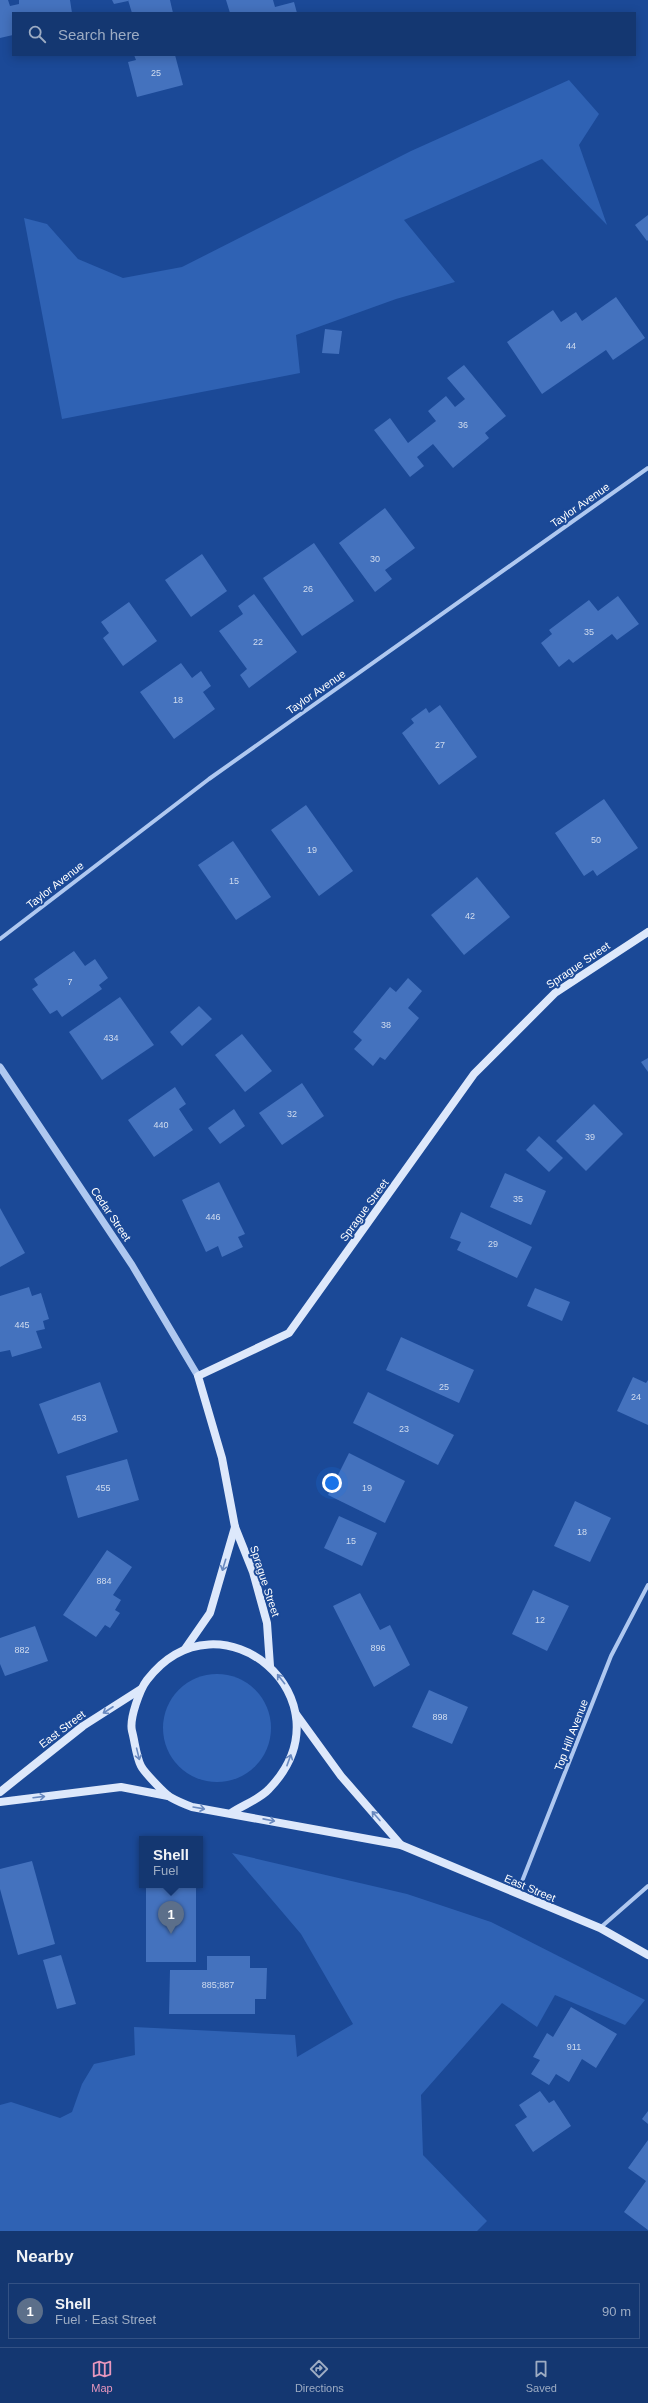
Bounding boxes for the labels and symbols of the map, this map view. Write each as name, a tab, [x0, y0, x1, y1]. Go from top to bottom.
house number: 25	[151, 68, 161, 78]
house number: 44	[566, 341, 576, 351]
house number: 36	[458, 420, 468, 430]
street label: Taylor Avenue	[548, 480, 612, 530]
house number: 30	[370, 554, 380, 564]
house number: 26	[303, 584, 313, 594]
house number: 35	[584, 627, 594, 637]
house number: 22	[253, 637, 263, 647]
street label: Taylor Avenue	[284, 667, 348, 717]
house number: 18	[173, 695, 183, 705]
house number: 27	[435, 740, 445, 750]
house number: 50	[591, 835, 601, 845]
house number: 19	[307, 845, 317, 855]
street label: Taylor Avenue	[24, 859, 86, 911]
house number: 15	[229, 876, 239, 886]
house number: 42	[465, 911, 475, 921]
street label: Sprague Street	[544, 939, 612, 991]
house number: 7	[67, 977, 73, 987]
house number: 38	[381, 1020, 391, 1030]
house number: 434	[103, 1033, 119, 1043]
house number: 32	[287, 1109, 297, 1119]
house number: 440	[153, 1120, 169, 1130]
house number: 39	[585, 1132, 595, 1142]
street label: Sprague Street	[337, 1177, 391, 1243]
street label: Cedar Street	[89, 1185, 133, 1243]
house number: 35	[513, 1194, 523, 1204]
house number: 446	[205, 1212, 221, 1222]
house number: 29	[488, 1239, 498, 1249]
house number: 445	[14, 1320, 30, 1330]
house number: 25	[439, 1382, 449, 1392]
house number: 24	[631, 1392, 641, 1402]
house number: 453	[71, 1413, 87, 1423]
house number: 23	[399, 1424, 409, 1434]
your location	[322, 1473, 342, 1493]
house number: 455	[95, 1483, 111, 1493]
house number: 19	[362, 1483, 372, 1493]
house number: 18	[577, 1527, 587, 1537]
house number: 15	[346, 1536, 356, 1546]
street label: Sprague Street	[248, 1544, 282, 1618]
one-way arrow	[220, 1558, 227, 1571]
house number: 884	[96, 1576, 112, 1586]
house number: 12	[535, 1615, 545, 1625]
house number: 896	[370, 1643, 386, 1653]
house number: 882	[14, 1645, 30, 1655]
one-way arrow	[276, 1673, 285, 1684]
street label: Top Hill Avenue	[552, 1698, 590, 1772]
one-way arrow	[103, 1706, 114, 1714]
street label: East Street	[37, 1708, 87, 1750]
house number: 898	[432, 1712, 448, 1722]
one-way arrow	[135, 1747, 142, 1760]
one-way arrow	[286, 1754, 294, 1766]
one-way arrow	[32, 1793, 45, 1801]
one-way arrow	[192, 1804, 205, 1812]
one-way arrow	[371, 1811, 380, 1821]
one-way arrow	[263, 1816, 276, 1824]
street label: East Street	[503, 1872, 557, 1904]
pin: 1	[158, 1901, 184, 1934]
house number: 885;887	[202, 1980, 234, 1990]
house number: 911	[567, 2042, 581, 2052]

